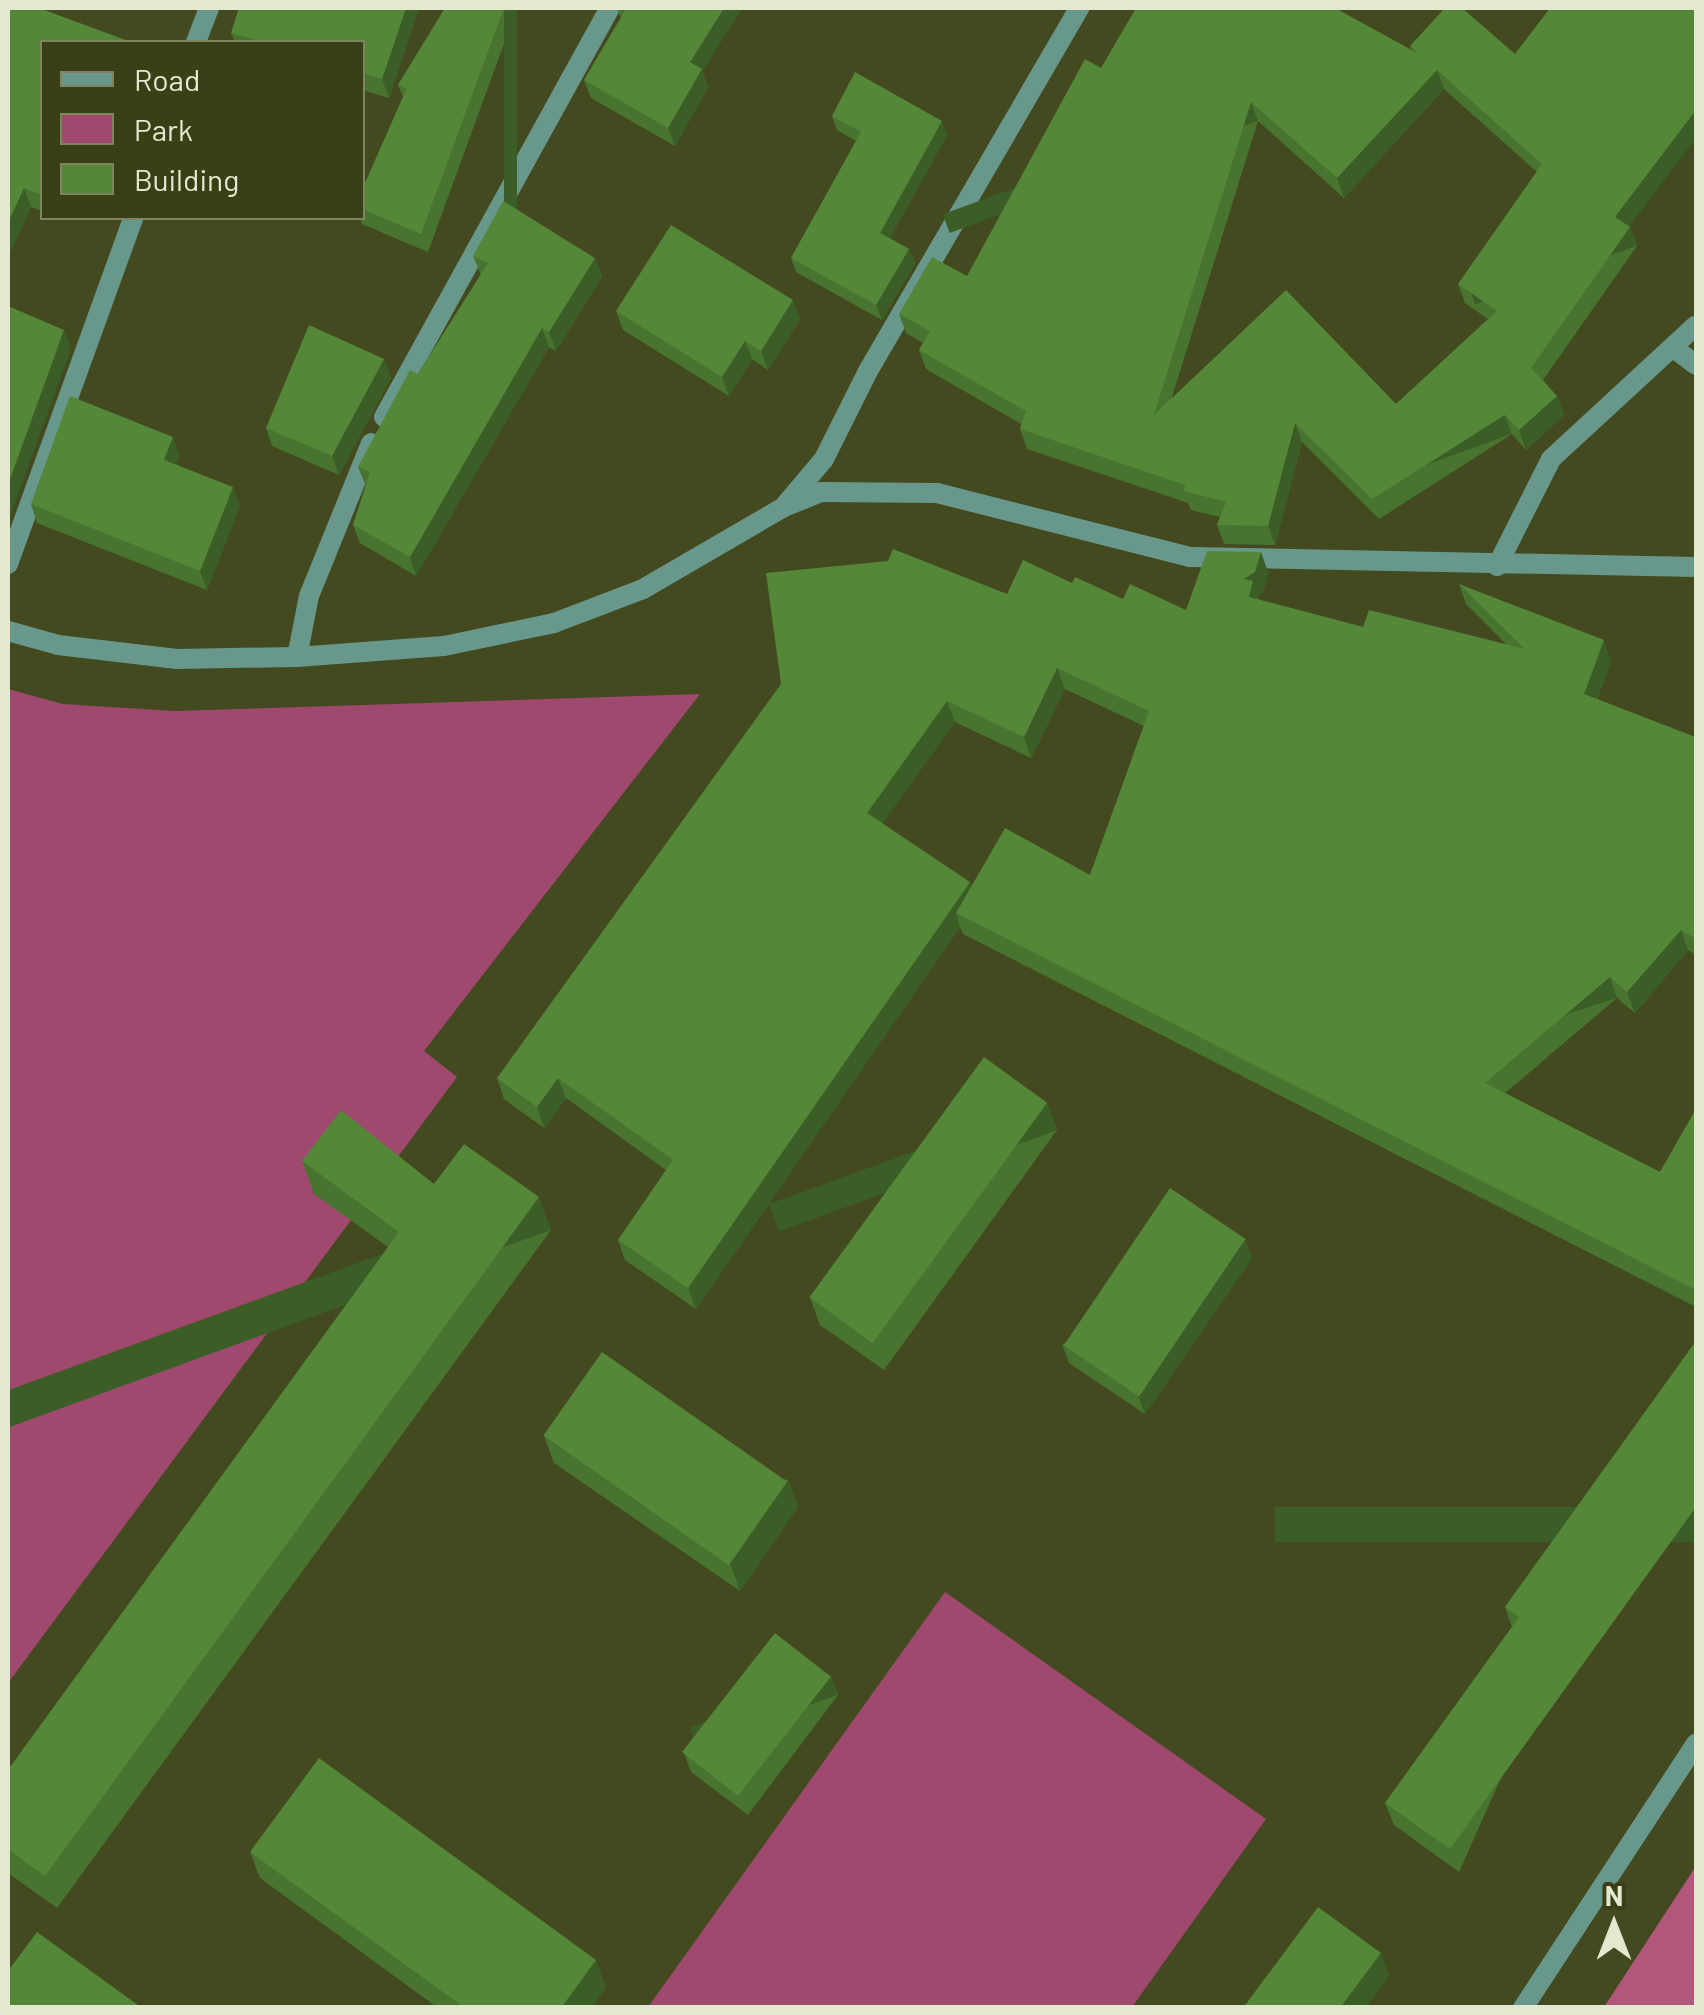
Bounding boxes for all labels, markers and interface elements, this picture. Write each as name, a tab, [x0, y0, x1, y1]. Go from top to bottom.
legend	[40, 40, 365, 220]
text: Road	[134, 61, 200, 97]
text: Park	[134, 111, 193, 147]
text: Building	[134, 161, 239, 197]
north arrow	[1564, 1875, 1664, 1975]
text: N	[1605, 1878, 1623, 1912]

